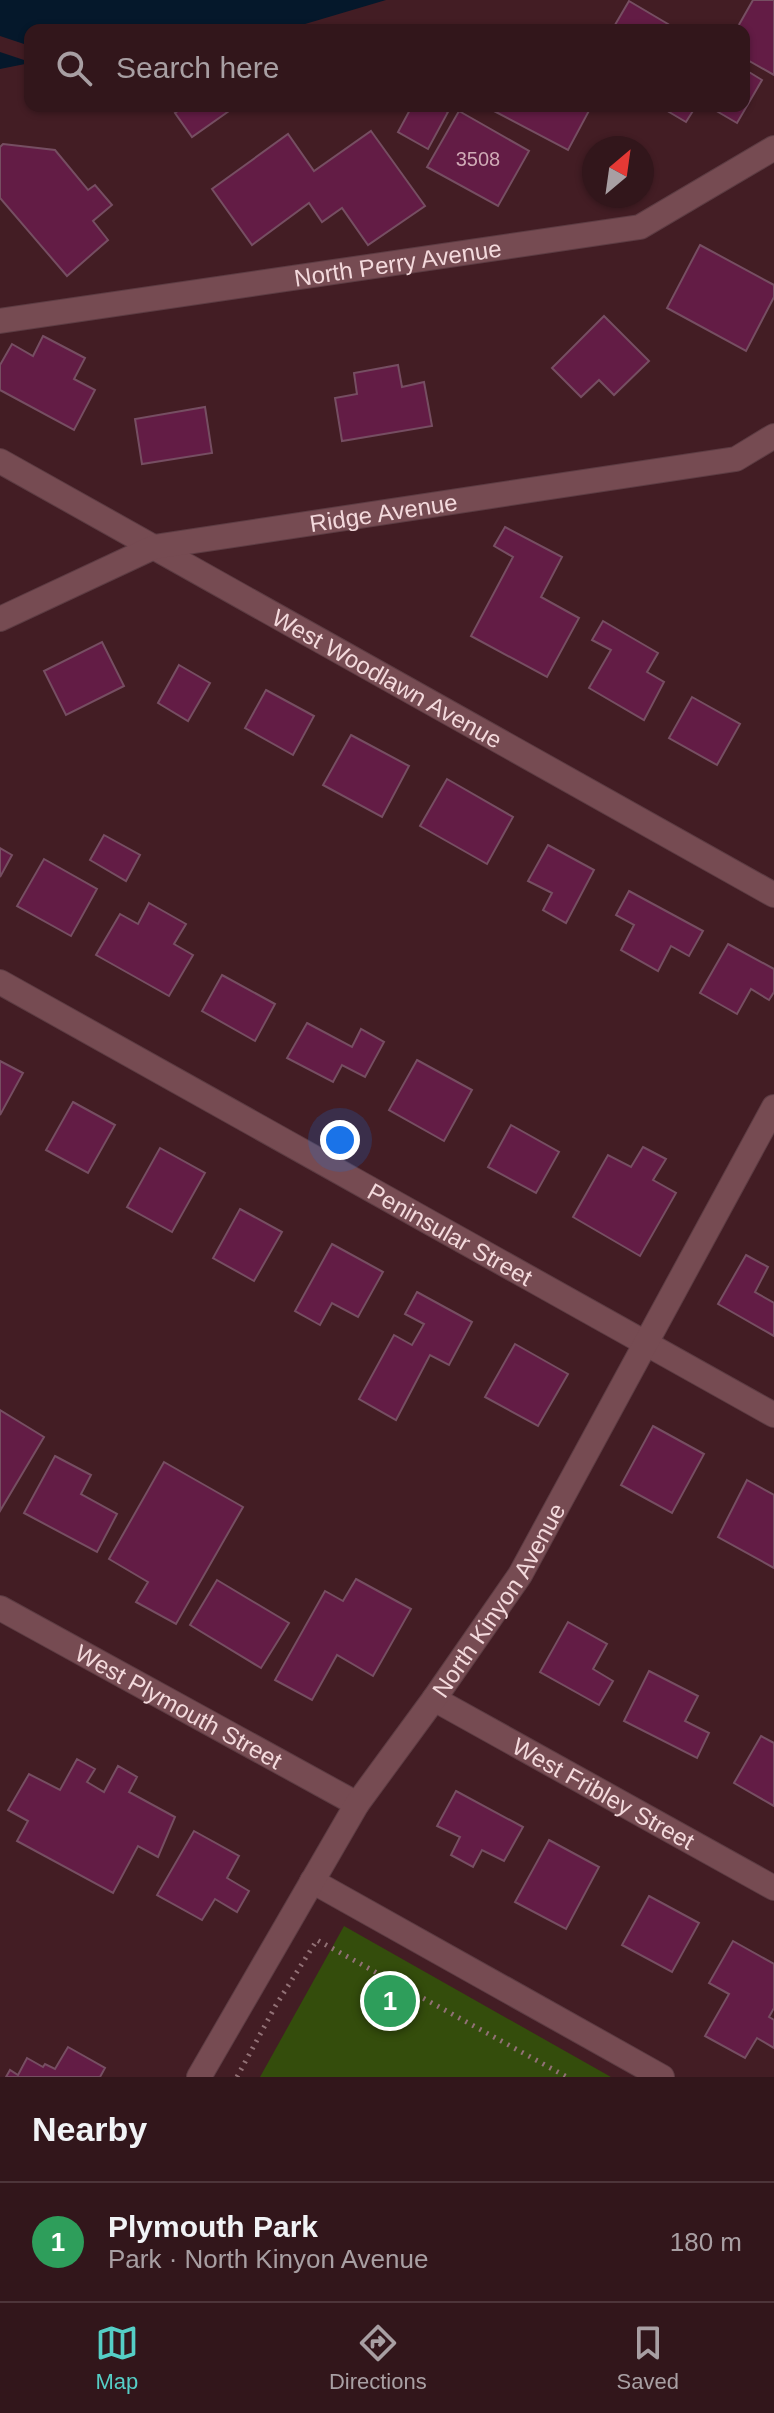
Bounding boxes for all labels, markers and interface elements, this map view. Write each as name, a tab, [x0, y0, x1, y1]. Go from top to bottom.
search box	[24, 24, 750, 112]
icon: search	[52, 46, 96, 90]
text: Search here	[116, 51, 279, 84]
north arrow	[582, 136, 654, 208]
house number: 3508	[456, 148, 500, 170]
street label: North Perry Avenue	[292, 234, 503, 291]
street label: Ridge Avenue	[308, 488, 459, 537]
street label: West Woodlawn Avenue	[268, 603, 507, 753]
your location	[320, 1120, 360, 1160]
street label: Peninsular Street	[363, 1177, 538, 1291]
street label: North Kinyon Avenue	[426, 1498, 570, 1702]
street label: West Plymouth Street	[71, 1639, 287, 1774]
street label: West Fribley Street	[508, 1732, 699, 1855]
pin: 1	[364, 1971, 416, 2031]
text: Nearby	[32, 2110, 147, 2148]
text: Plymouth Park	[108, 2210, 318, 2243]
text: 1	[51, 2227, 65, 2257]
text: 180 m	[670, 2227, 742, 2257]
text: Park · North Kinyon Avenue	[108, 2244, 428, 2274]
tab: Map	[95, 2321, 139, 2395]
tab: Directions	[329, 2321, 427, 2395]
tab: Saved	[617, 2321, 679, 2395]

